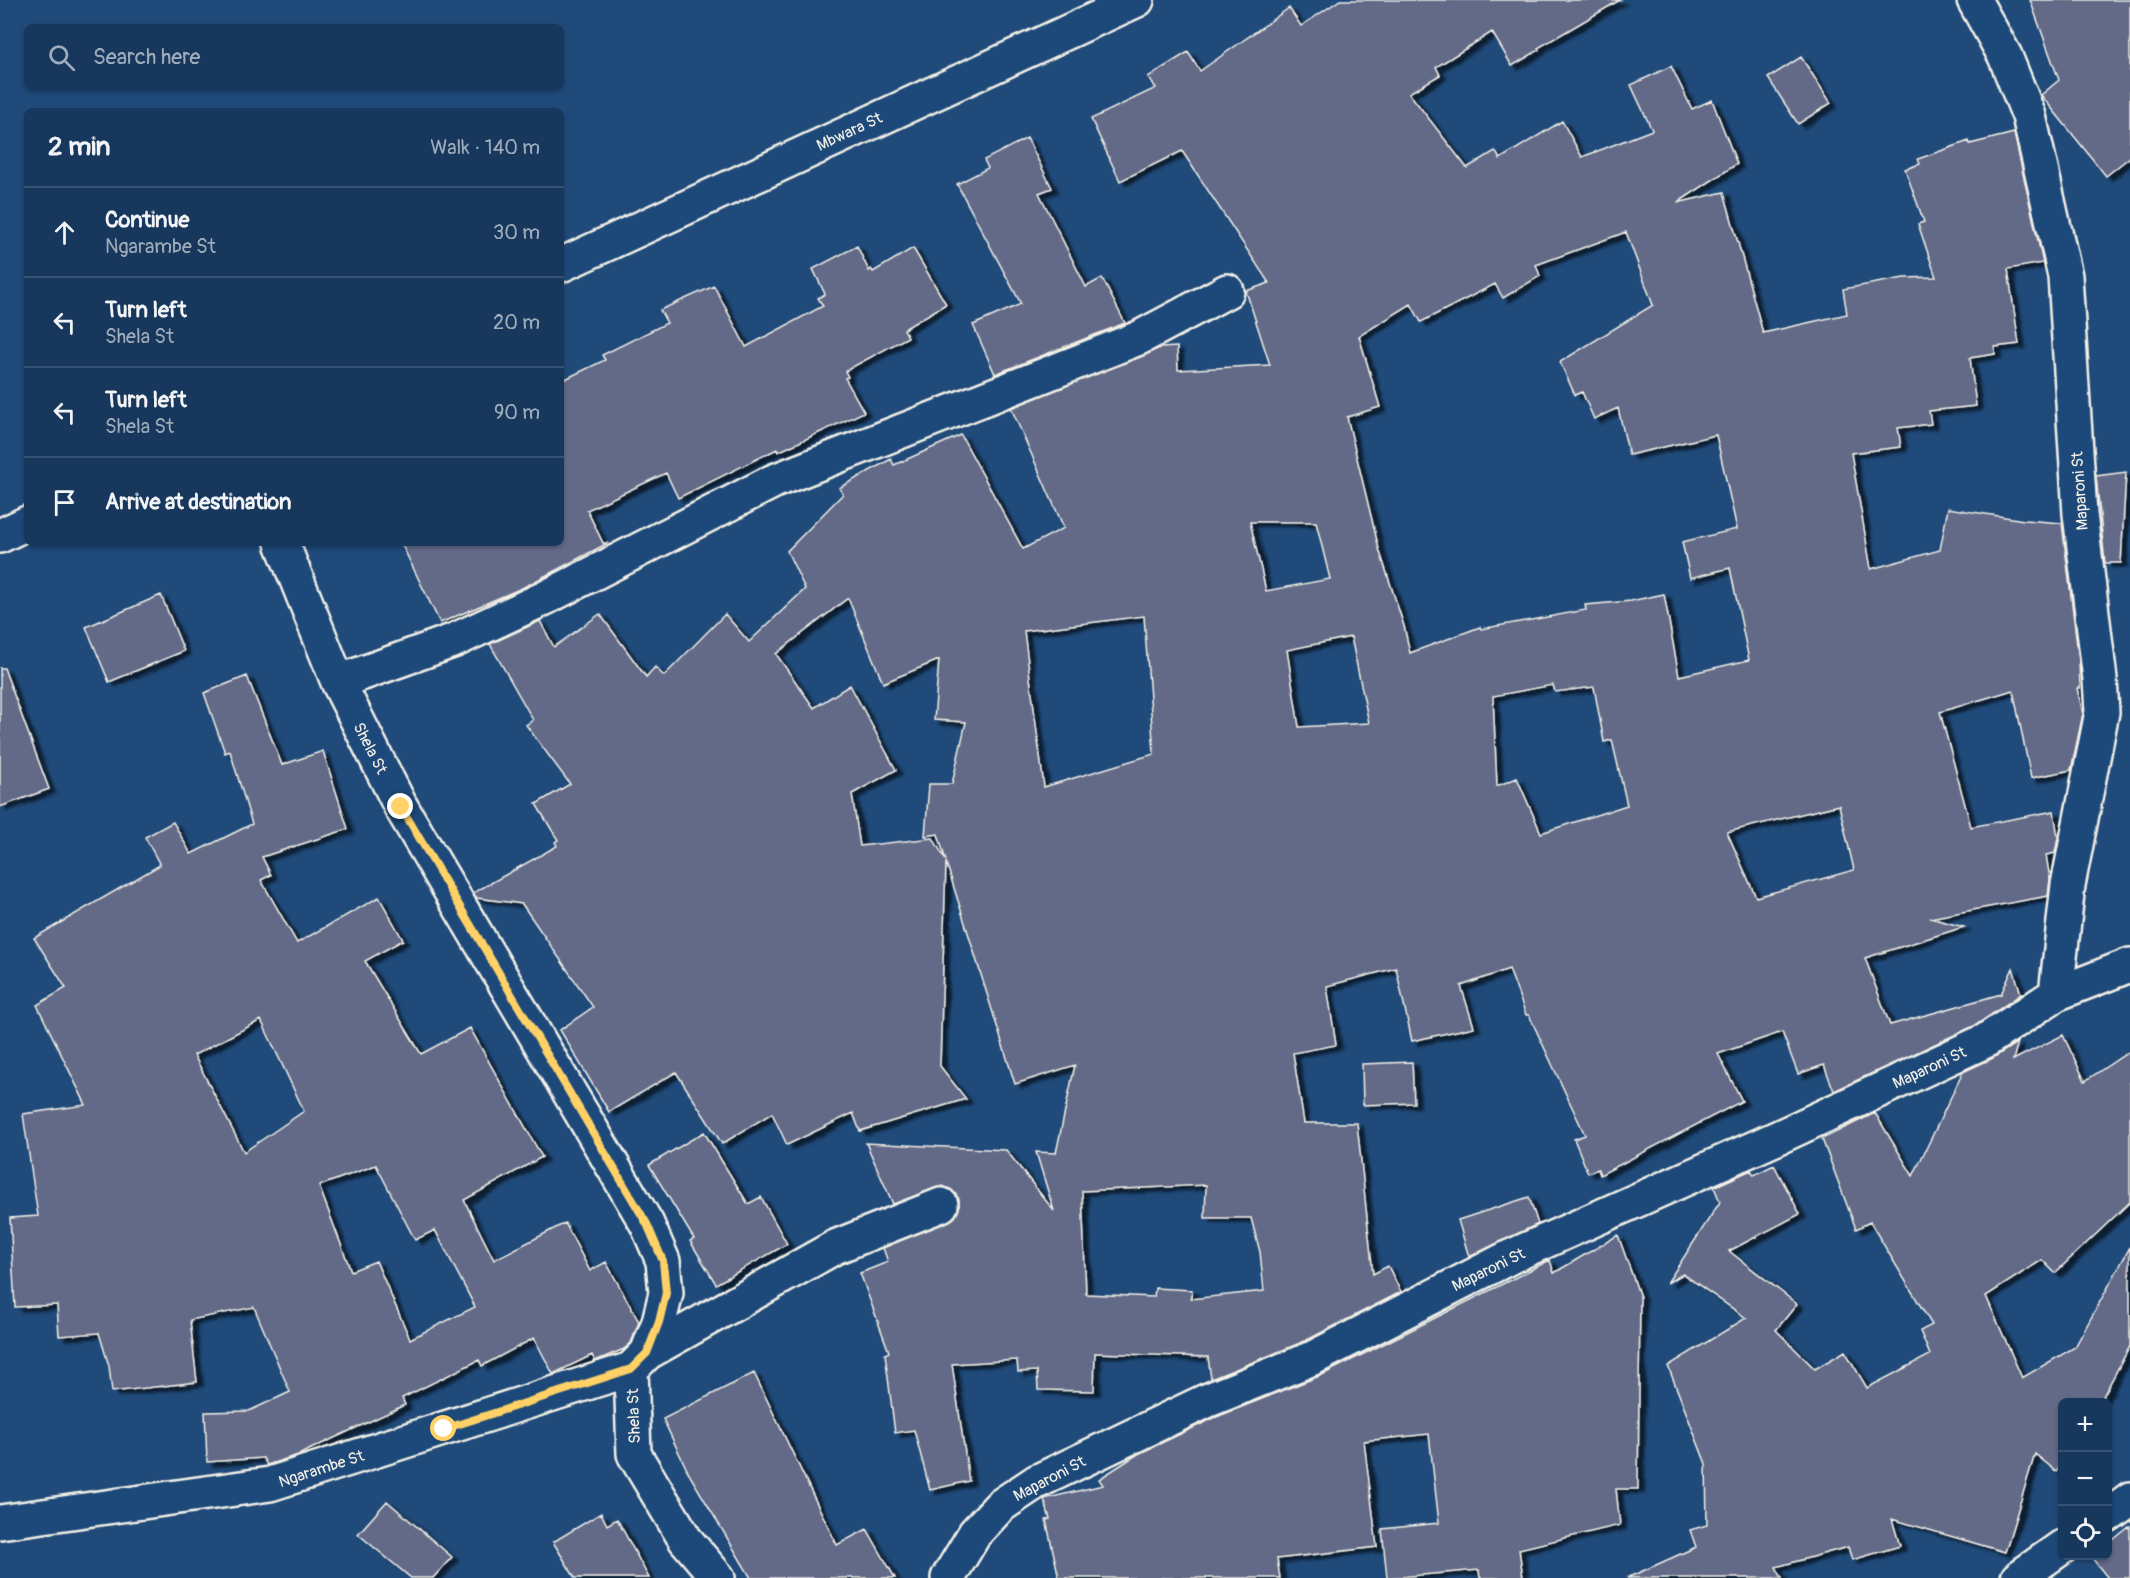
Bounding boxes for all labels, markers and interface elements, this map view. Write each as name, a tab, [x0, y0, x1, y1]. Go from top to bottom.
search box	[24, 24, 564, 90]
icon: search	[45, 41, 78, 74]
text: Search here	[93, 43, 200, 71]
street label: Mbwara St	[813, 108, 886, 156]
text: 2 min	[48, 131, 110, 163]
text: Walk · 140 m	[430, 135, 540, 160]
text: Continue	[105, 206, 189, 234]
icon: ahead	[48, 216, 81, 249]
text: 30 m	[493, 220, 540, 245]
text: Ngarambe St	[105, 234, 216, 259]
text: Turn left	[105, 296, 187, 324]
icon: left	[48, 306, 81, 339]
text: 20 m	[493, 310, 540, 335]
text: Shela St	[105, 324, 174, 349]
text: Turn left	[105, 386, 187, 414]
icon: left	[48, 396, 81, 429]
text: 90 m	[494, 400, 540, 425]
text: Shela St	[105, 414, 174, 439]
street label: Maparoni St	[2067, 450, 2093, 531]
icon: arrive	[48, 486, 81, 519]
text: Arrive at destination	[105, 488, 291, 516]
street label: Shela St	[349, 719, 392, 778]
route end	[387, 793, 413, 819]
street label: Maparoni St	[1889, 1042, 1970, 1094]
street label: Maparoni St	[1449, 1243, 1529, 1296]
street label: Shela St	[623, 1387, 645, 1444]
map controls	[2058, 1398, 2112, 1560]
button: +	[2058, 1398, 2112, 1452]
route start	[430, 1415, 456, 1441]
street label: Ngarambe St	[276, 1446, 367, 1492]
street label: Maparoni St	[1010, 1451, 1089, 1506]
button: −	[2058, 1452, 2112, 1506]
button: locate	[2058, 1506, 2112, 1560]

